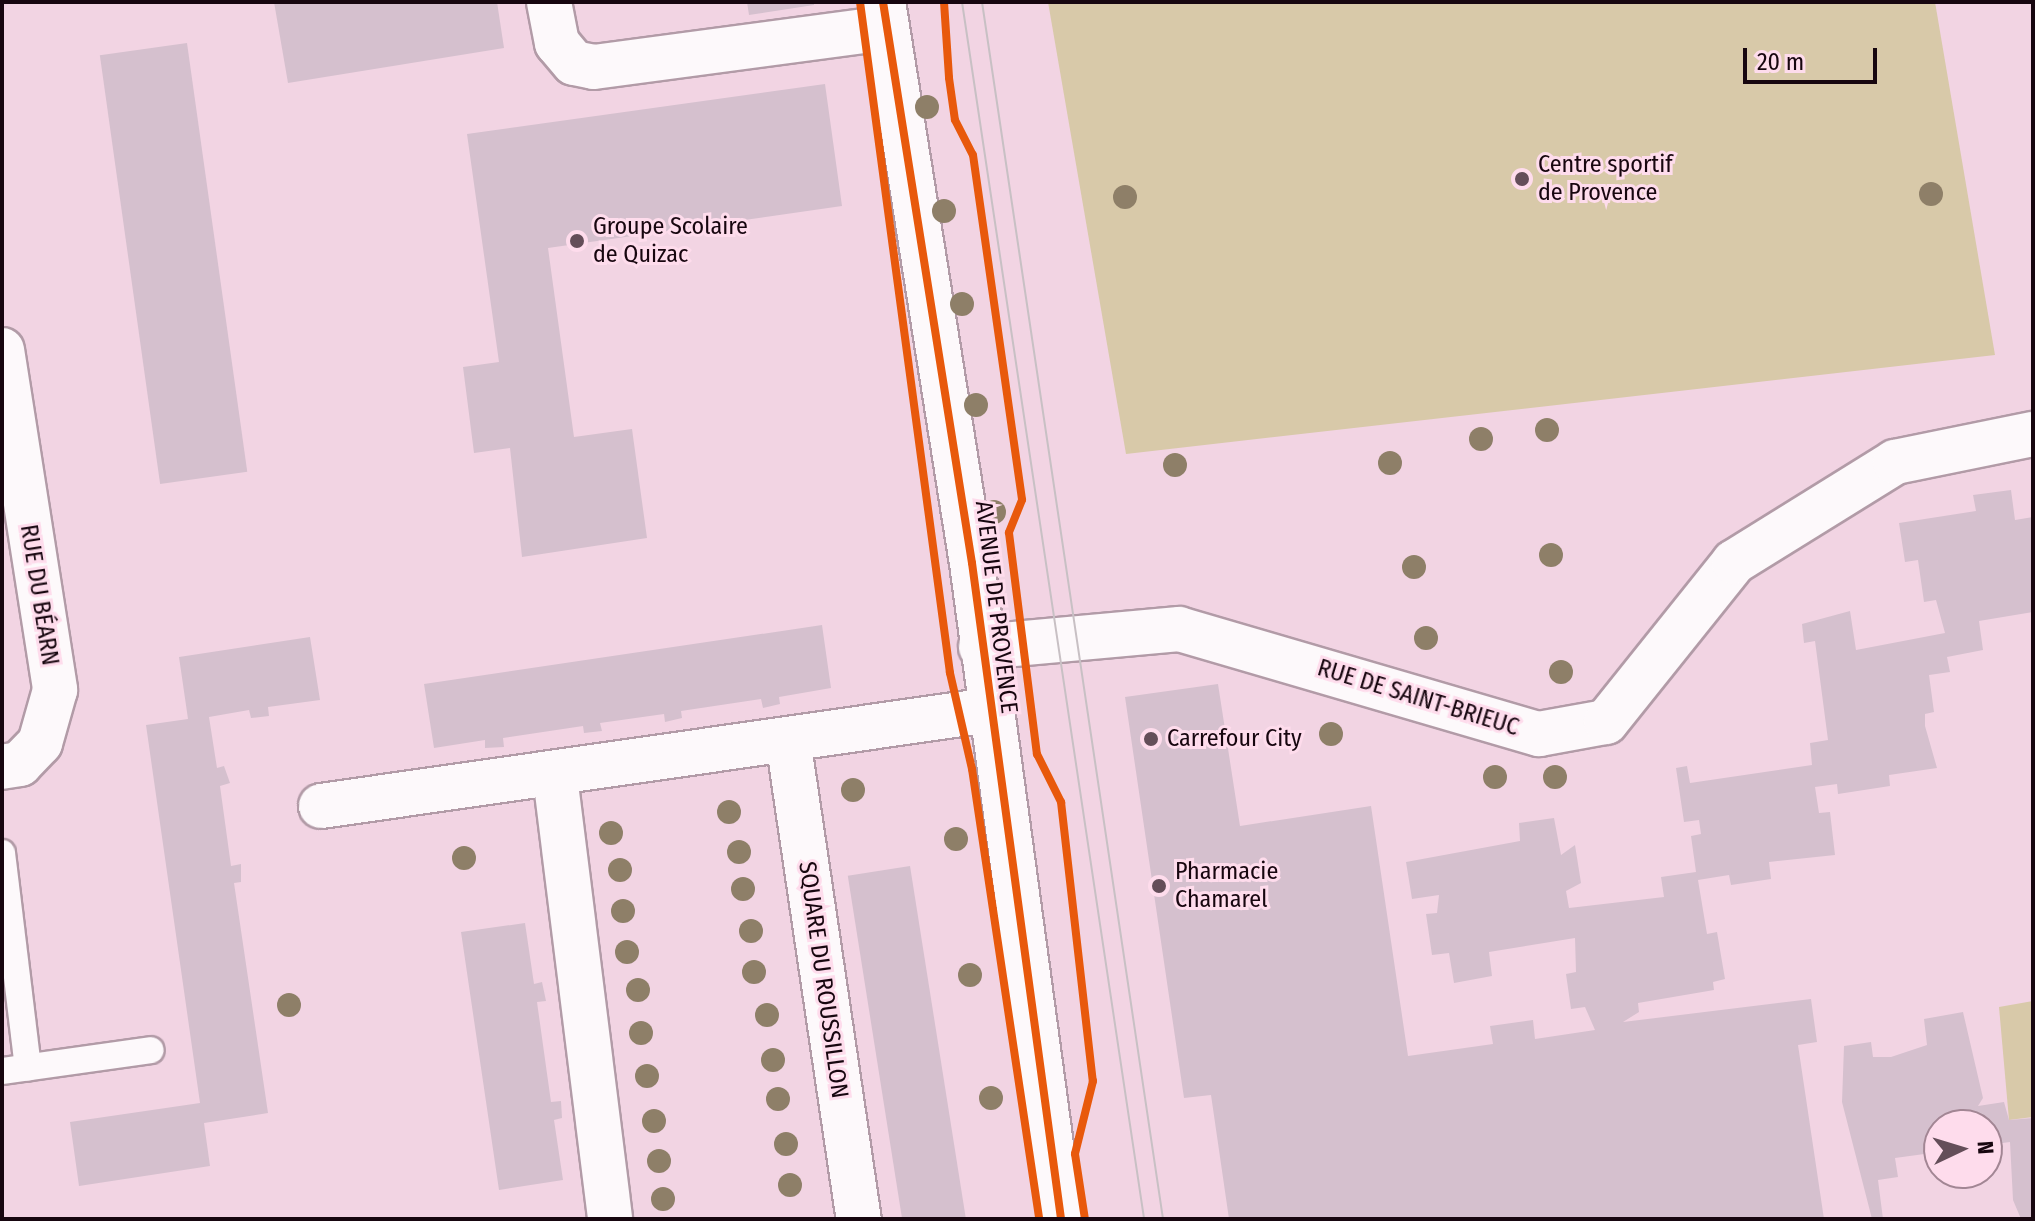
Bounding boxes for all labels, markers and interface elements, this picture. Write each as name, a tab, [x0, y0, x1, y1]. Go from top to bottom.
scale bar	[1747, 32, 1881, 82]
text: 20 m	[1757, 48, 1804, 76]
place label: Centre sportif de Provence	[1538, 151, 1673, 207]
marker: Centre sportif de Provence	[1513, 170, 1531, 188]
place label: Groupe Scolaire de Quizac	[593, 213, 748, 269]
marker: Groupe Scolaire de Quizac	[568, 232, 586, 250]
street label: AVENUE DE PROVENCE	[969, 499, 1023, 715]
street label: RUE DU BÉARN	[14, 522, 64, 668]
street label: RUE DE SAINT-BRIEUC	[1314, 654, 1522, 742]
place label: Carrefour City	[1167, 725, 1302, 753]
marker: Carrefour City	[1142, 730, 1160, 748]
place label: Pharmacie Chamarel	[1175, 858, 1278, 914]
street label: SQUARE DU ROUSSILLON	[792, 860, 854, 1100]
marker: Pharmacie Chamarel	[1150, 877, 1168, 895]
north arrow	[1923, 1109, 2003, 1189]
text: N	[1972, 1140, 1999, 1155]

